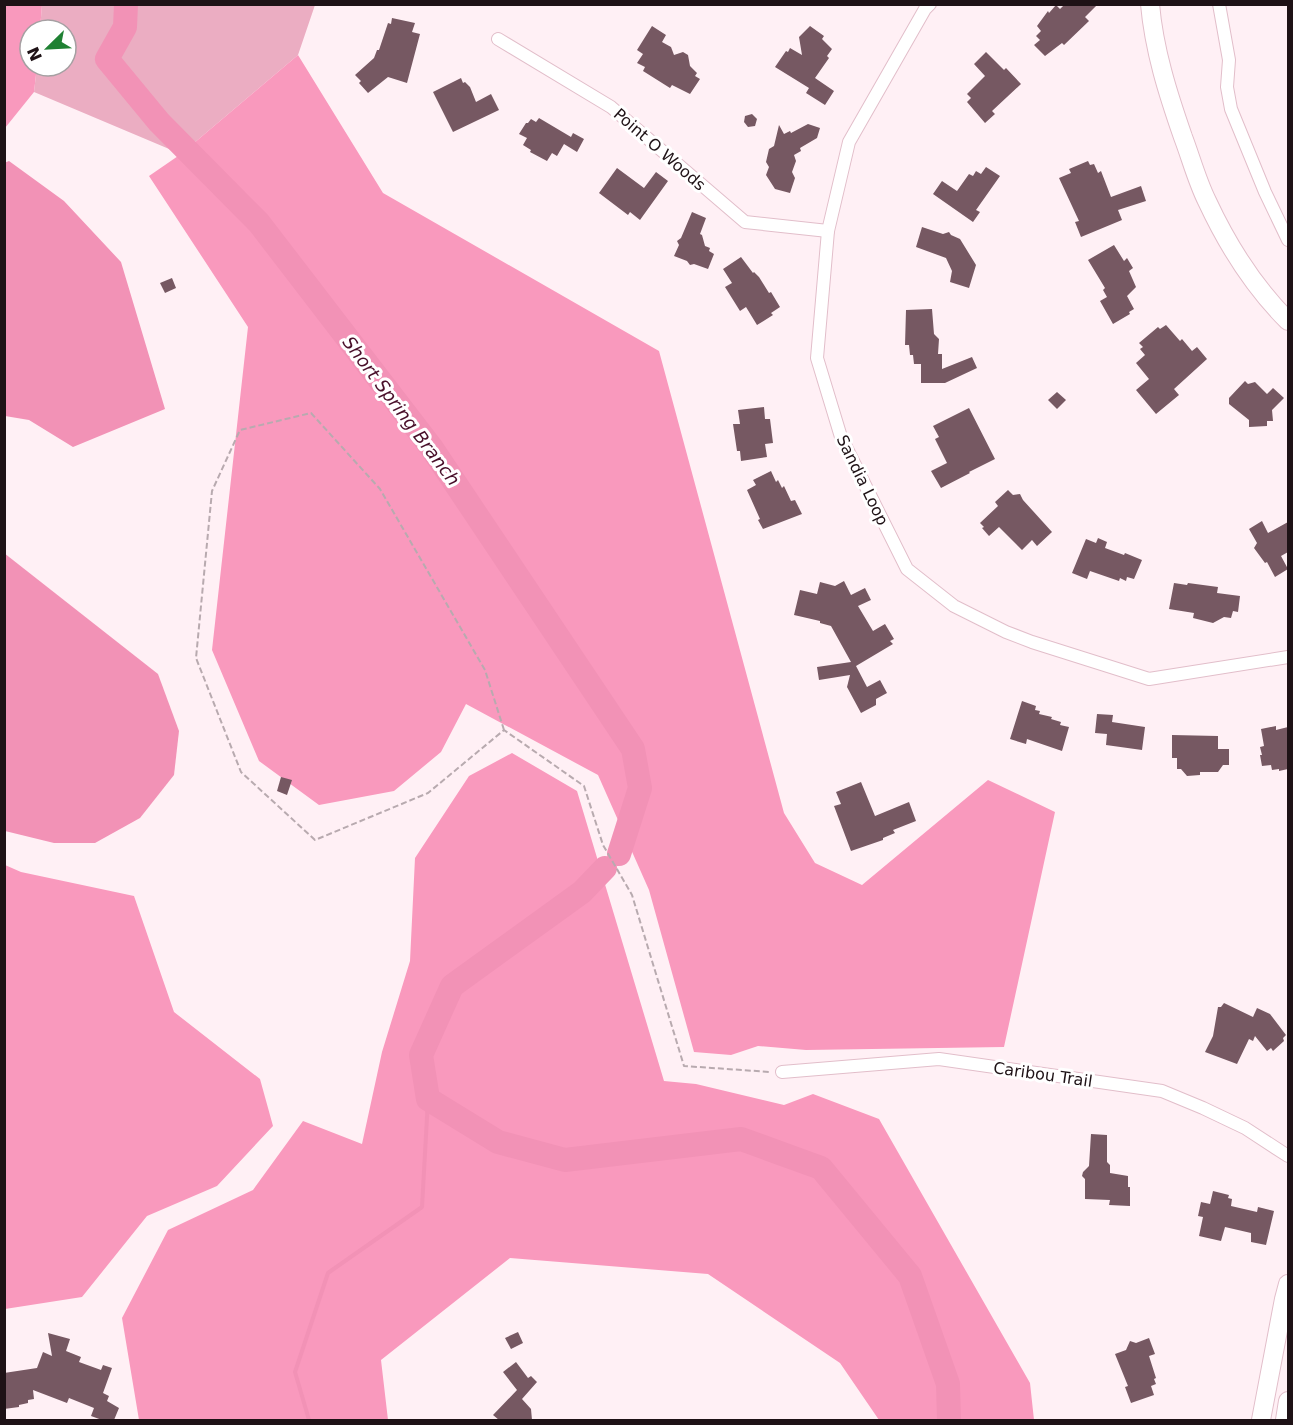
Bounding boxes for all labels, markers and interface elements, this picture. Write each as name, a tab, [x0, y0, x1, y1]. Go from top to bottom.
north arrow	[18, 18, 78, 78]
text: N	[23, 44, 46, 64]
street label: Point O Woods	[610, 104, 709, 194]
water label: Short Spring Branch	[338, 332, 464, 489]
street label: Sandia Loop	[833, 432, 893, 528]
street label: Caribou Trail	[992, 1058, 1094, 1091]

